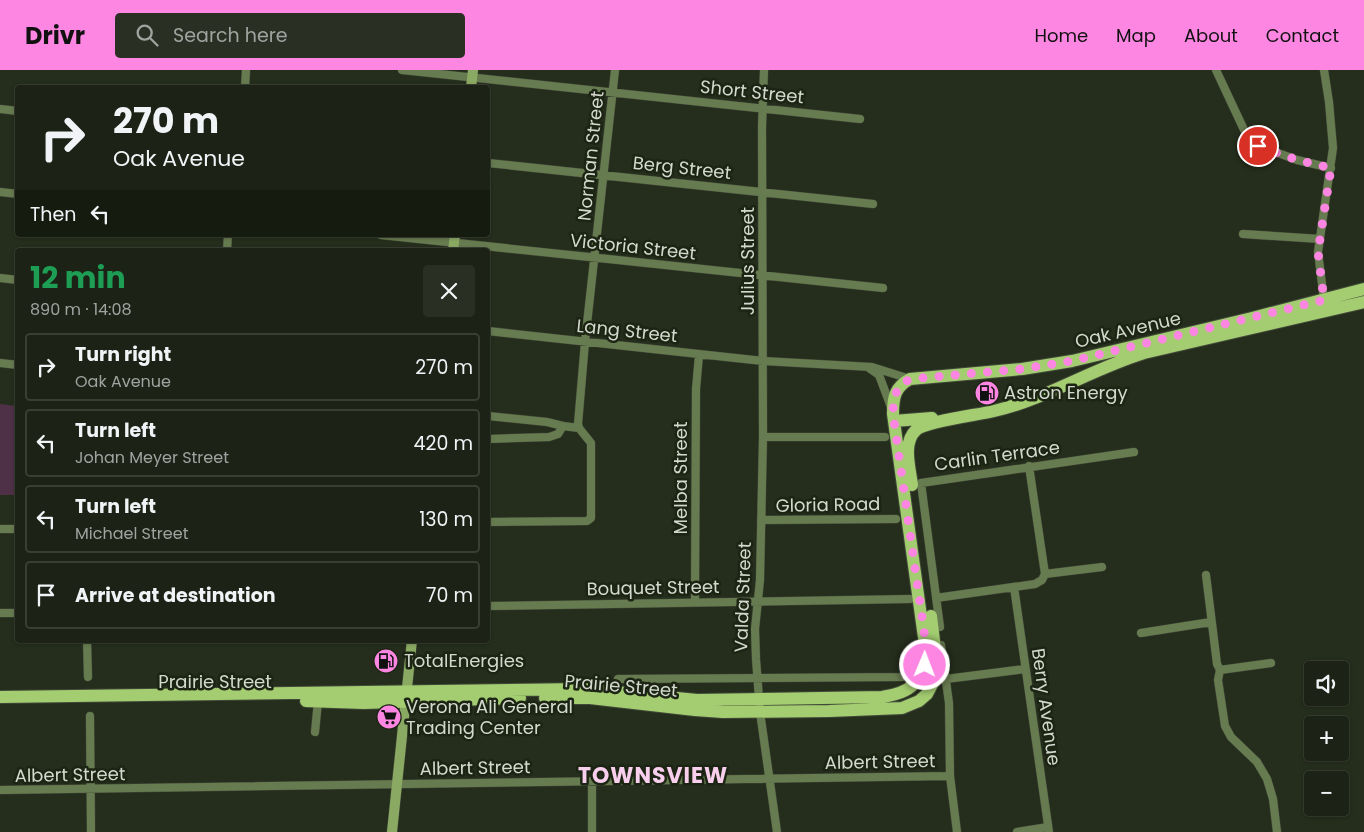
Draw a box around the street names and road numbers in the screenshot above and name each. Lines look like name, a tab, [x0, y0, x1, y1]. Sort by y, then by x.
street label: Short Street	[699, 74, 805, 109]
street label: Norman Street	[571, 90, 610, 222]
street label: Berg Street	[632, 150, 732, 185]
street label: Julius Street	[735, 207, 760, 315]
street label: Victoria Street	[569, 227, 697, 266]
street label: Oak Avenue	[1072, 305, 1183, 354]
street label: Lang Street	[575, 313, 679, 348]
street label: Melba Street	[668, 422, 693, 534]
street label: Carlin Terrace	[933, 434, 1061, 477]
street label: Gloria Road	[775, 491, 881, 518]
street label: Valda Street	[728, 541, 757, 653]
street label: Bouquet Street	[586, 574, 720, 601]
street label: Berry Avenue	[1026, 647, 1067, 767]
street label: Prairie Street	[563, 668, 679, 703]
street label: Prairie Street	[158, 669, 272, 694]
street label: Albert Street	[824, 748, 936, 775]
street label: Albert Street	[419, 754, 531, 781]
street label: Albert Street	[14, 761, 126, 788]

